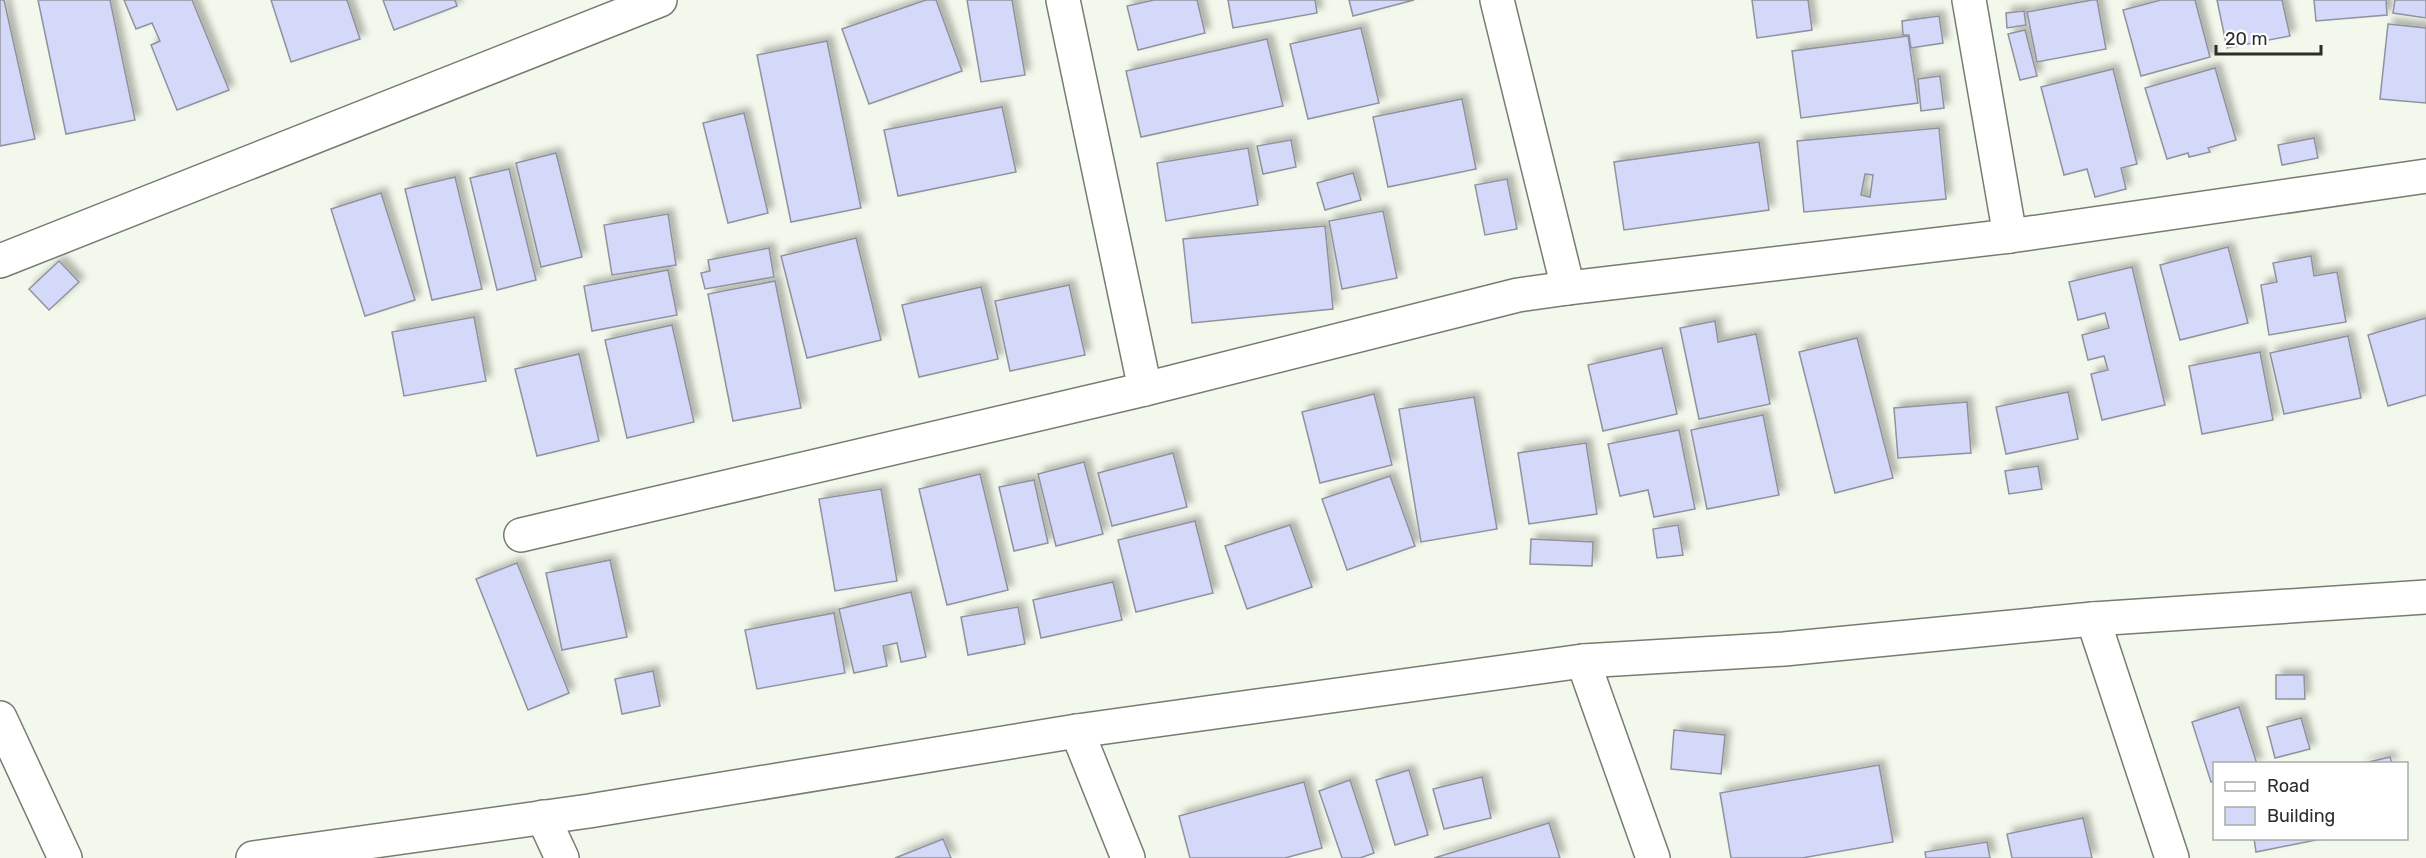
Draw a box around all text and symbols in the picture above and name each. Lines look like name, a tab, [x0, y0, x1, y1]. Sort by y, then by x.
scale bar	[2216, 18, 2321, 56]
text: 20 m	[2225, 28, 2267, 50]
legend	[2213, 762, 2408, 840]
text: Road	[2267, 775, 2310, 797]
text: Building	[2267, 805, 2335, 827]

